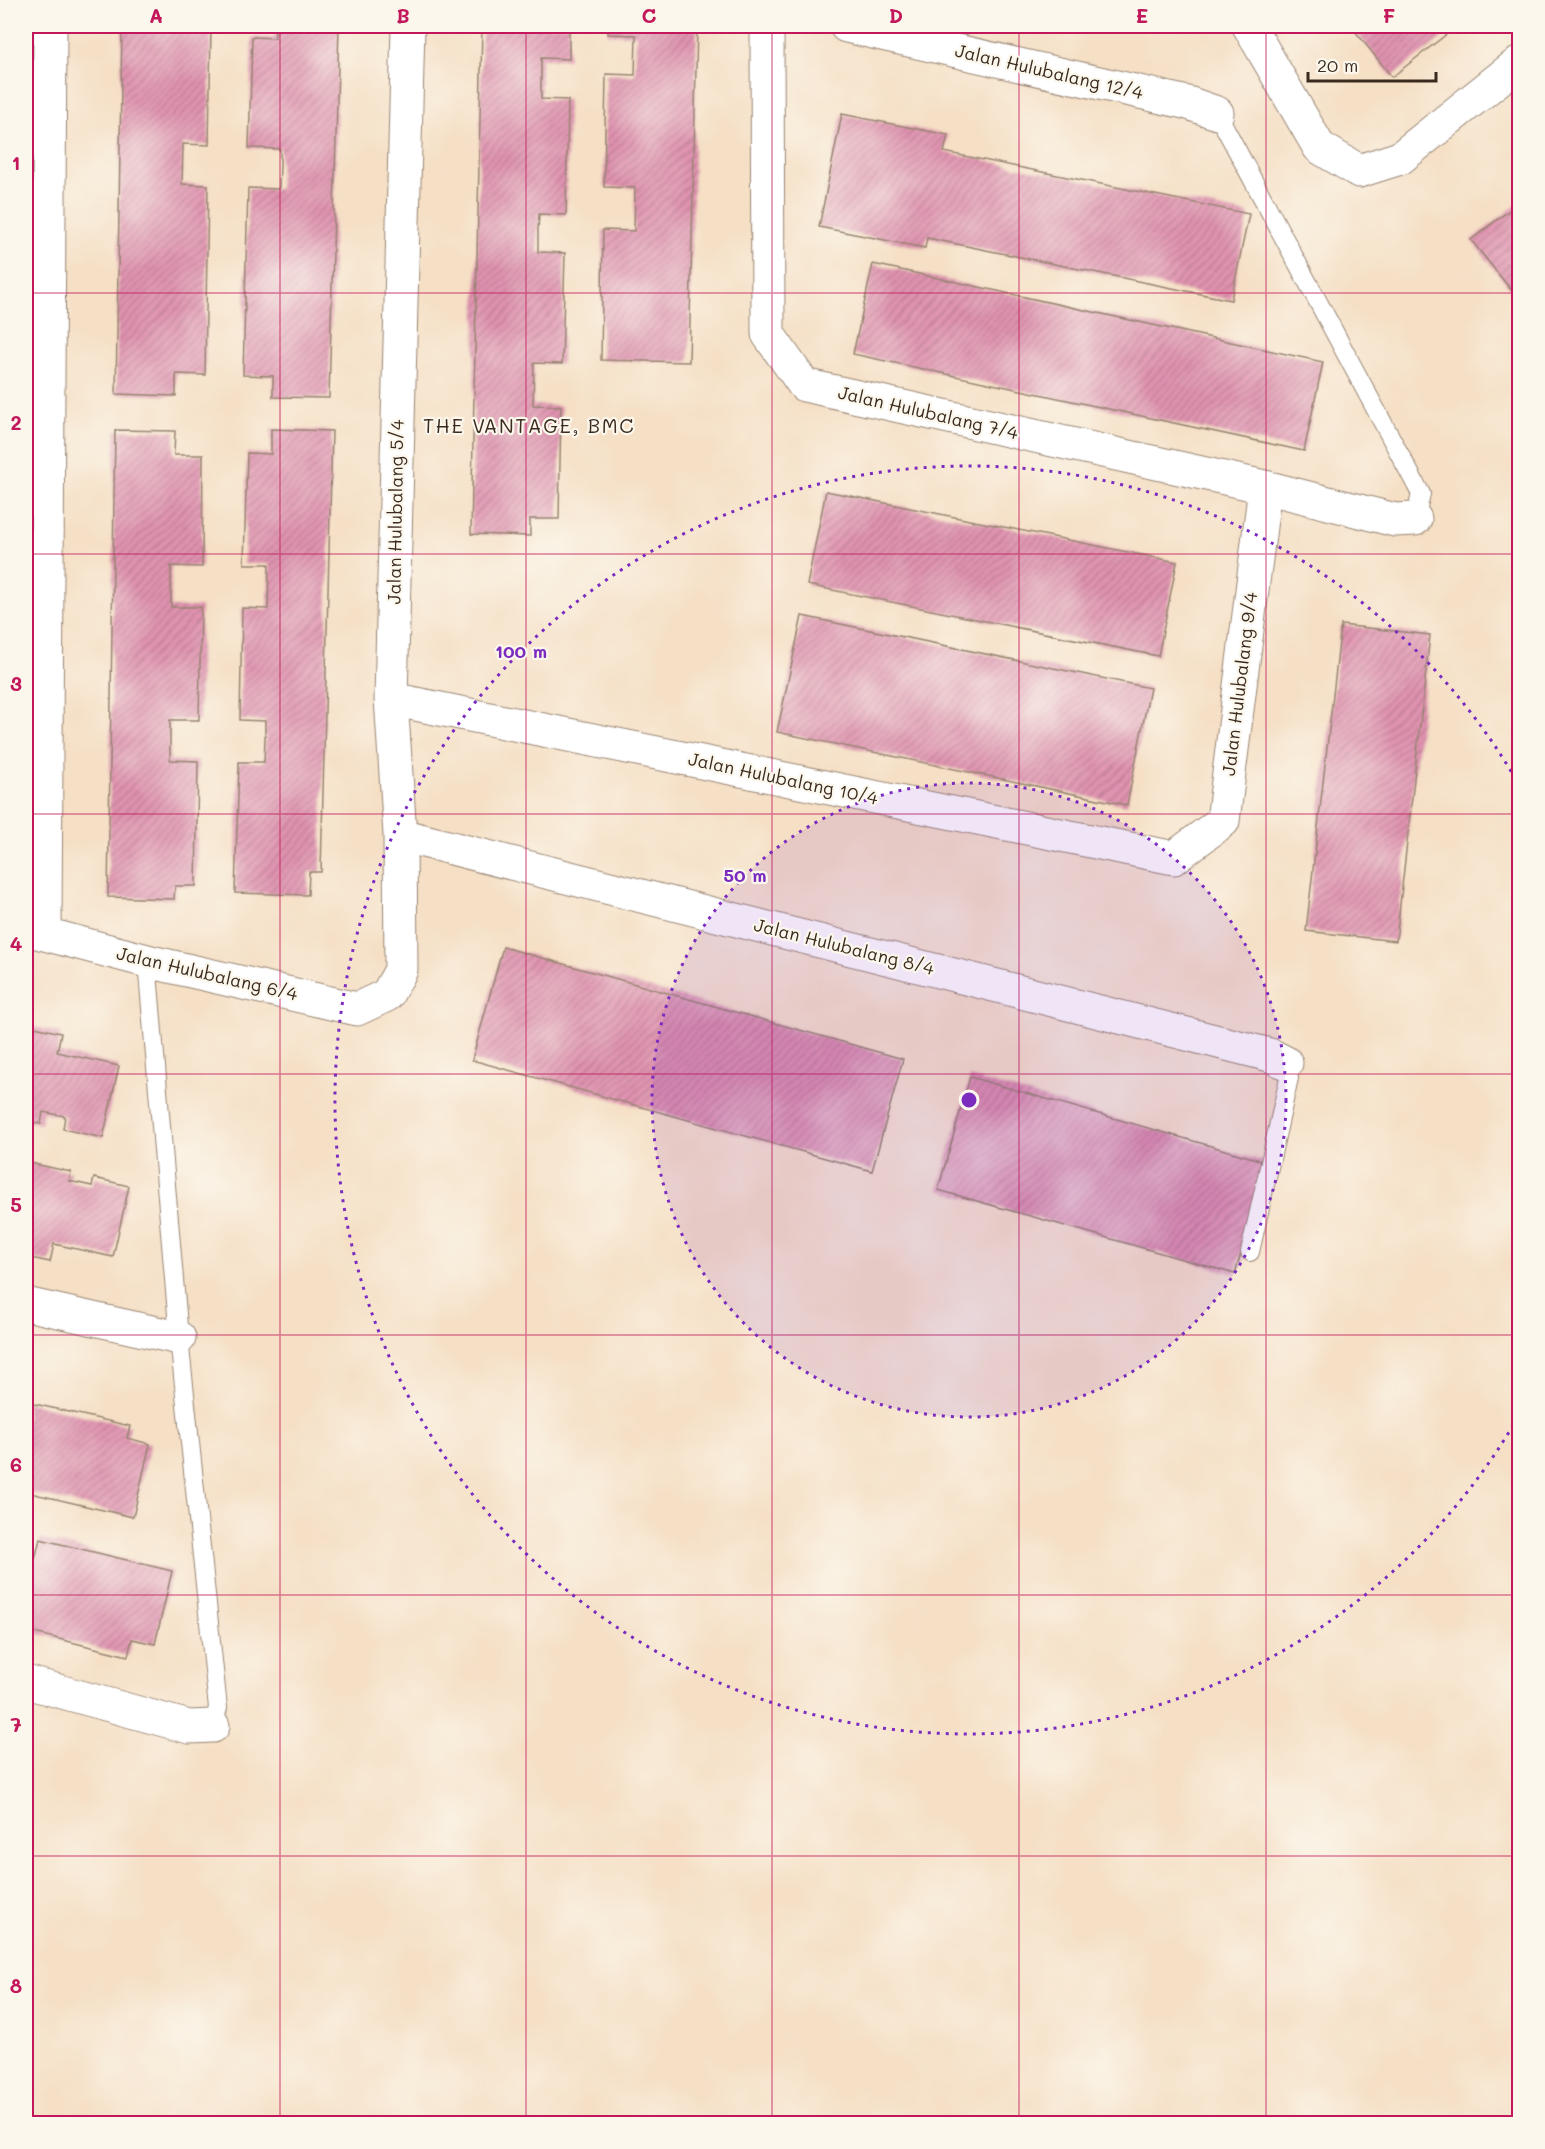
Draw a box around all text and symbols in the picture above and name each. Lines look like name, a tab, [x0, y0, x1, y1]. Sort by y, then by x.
text: A	[149, 2, 163, 28]
text: B	[396, 2, 410, 28]
text: C	[642, 2, 657, 28]
text: D	[889, 2, 903, 28]
text: E	[1136, 2, 1148, 28]
text: F	[1383, 2, 1396, 28]
street label: Jalan Hulubalang 12/4	[953, 38, 1146, 104]
scale bar	[1308, 45, 1436, 83]
text: 20 m	[1317, 53, 1358, 77]
text: 1	[12, 149, 20, 175]
street label: Jalan Hulubalang 7/4	[836, 380, 1021, 445]
text: 2	[10, 409, 22, 435]
district label: THE VANTAGE, BMC	[423, 412, 635, 438]
street label: Jalan Hulubalang 5/4	[381, 419, 409, 605]
street label: Jalan Hulubalang 9/4	[1216, 590, 1262, 777]
text: 100 m	[495, 639, 547, 663]
text: 3	[10, 670, 22, 696]
street label: Jalan Hulubalang 10/4	[686, 746, 881, 810]
text: 50 m	[724, 863, 766, 887]
street label: Jalan Hulubalang 8/4	[752, 912, 937, 980]
text: 4	[10, 930, 23, 956]
street label: Jalan Hulubalang 6/4	[114, 941, 301, 1006]
centre of rings	[959, 1090, 979, 1110]
text: 5	[10, 1191, 22, 1217]
text: 6	[10, 1451, 22, 1477]
text: 7	[10, 1711, 22, 1737]
text: 8	[10, 1972, 22, 1998]

